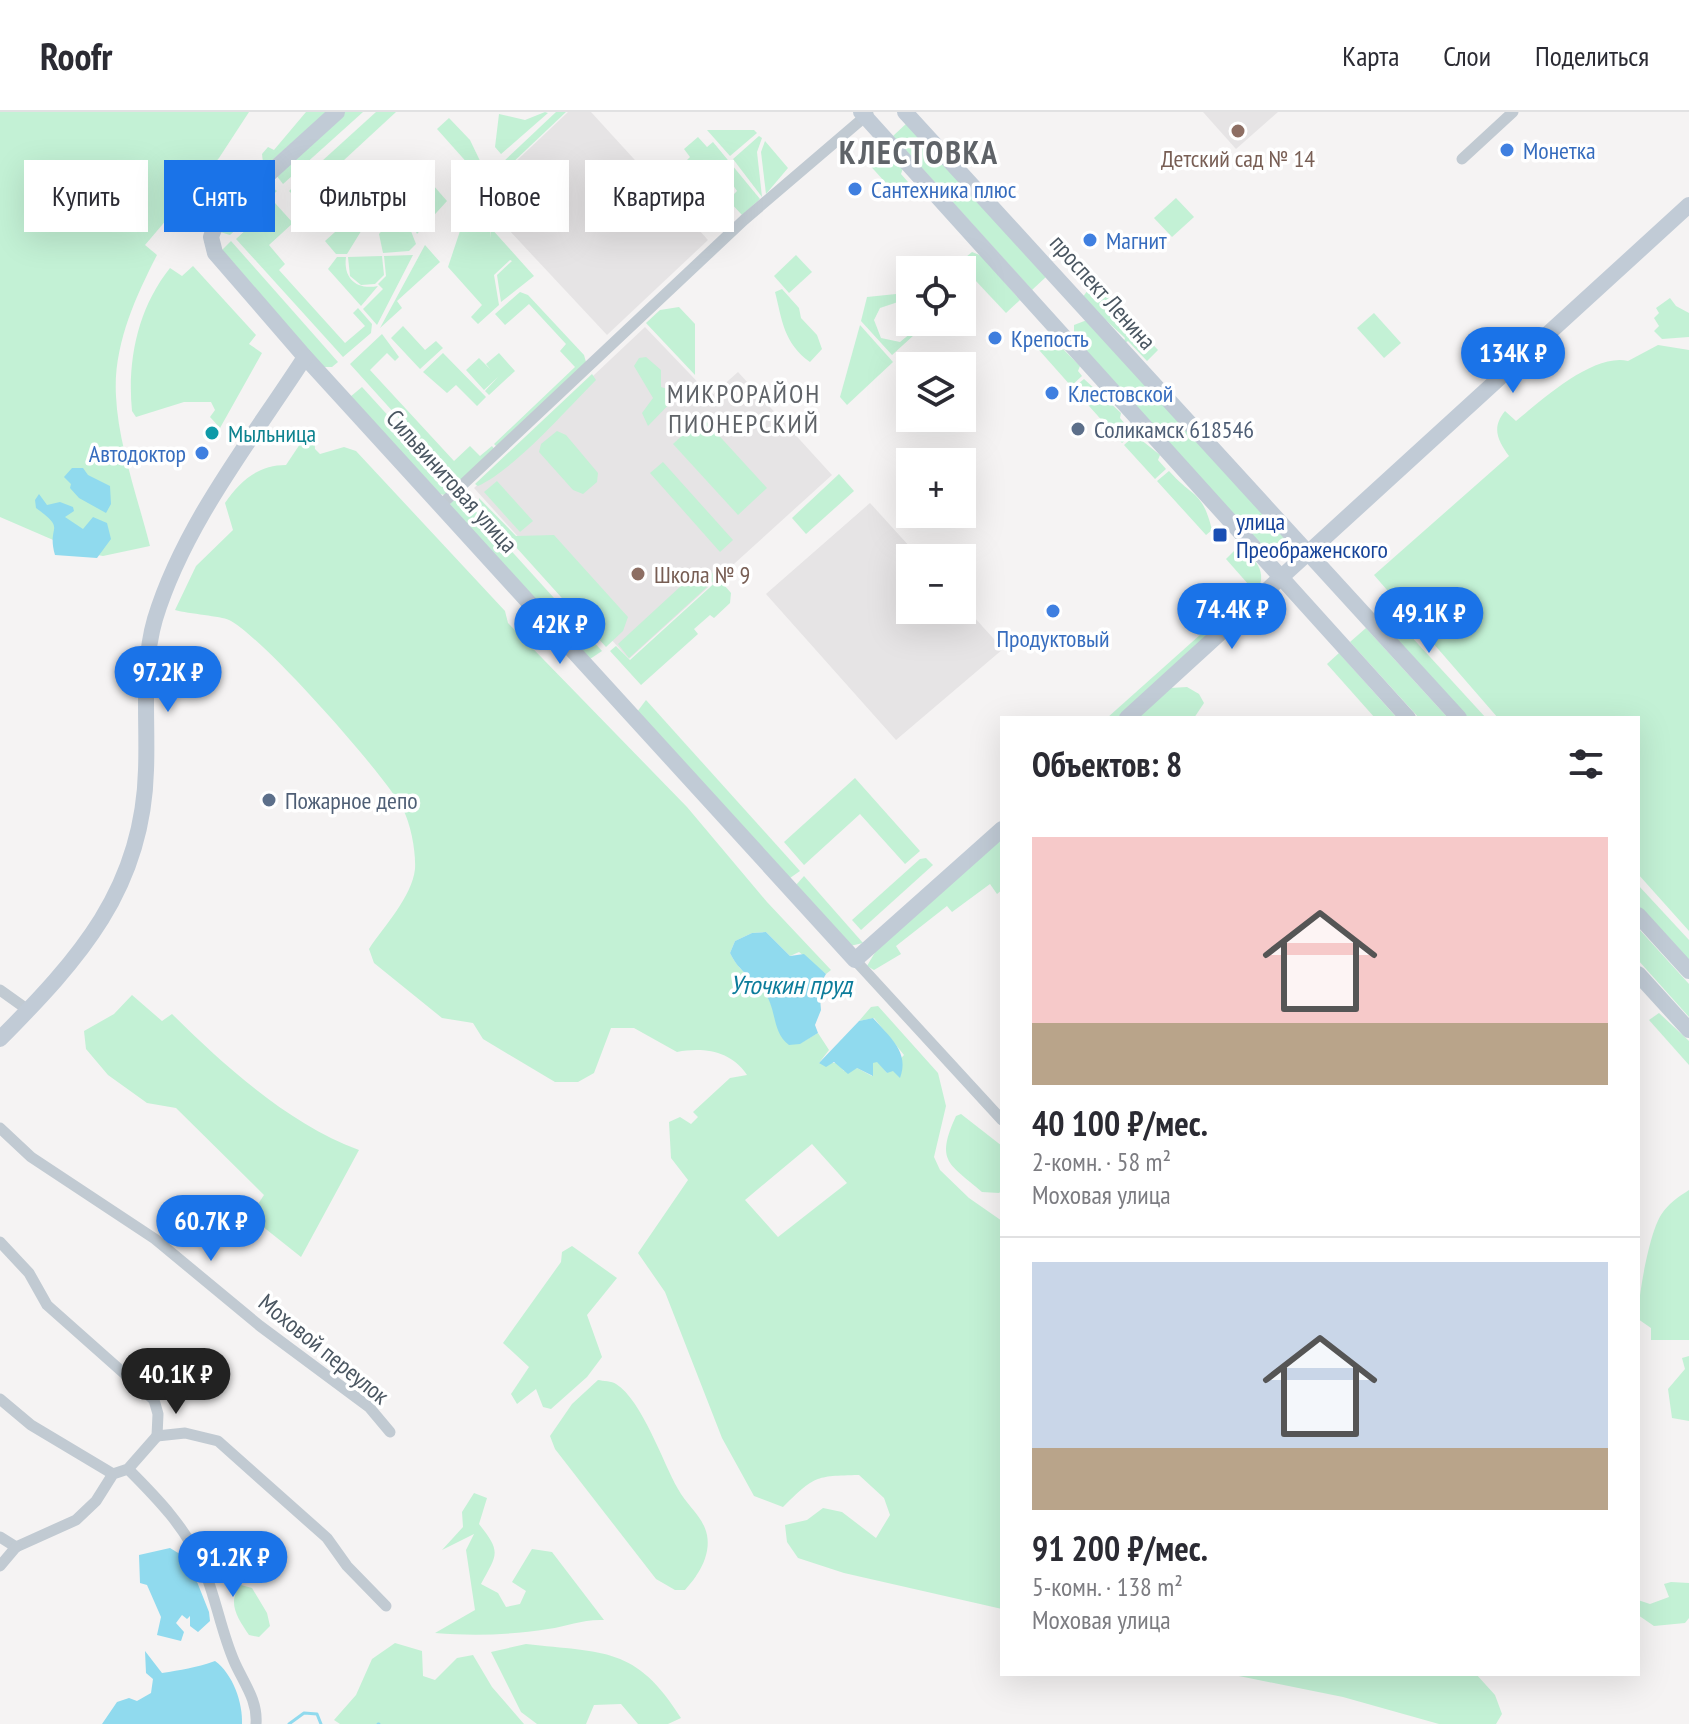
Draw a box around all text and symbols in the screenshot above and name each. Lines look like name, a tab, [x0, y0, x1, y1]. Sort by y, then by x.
text: Roofr	[40, 31, 112, 80]
text: Карта	[1342, 37, 1399, 74]
text: Слои	[1443, 37, 1491, 74]
text: Поделиться	[1535, 37, 1649, 74]
marker: Детский сад № 14	[1229, 122, 1247, 140]
district label: КЛЕСТОВКА	[839, 131, 999, 173]
place label: Монетка	[1523, 135, 1596, 166]
marker: Монетка	[1498, 141, 1516, 159]
place label: Детский сад № 14	[1161, 143, 1315, 174]
chip: Купить	[24, 160, 148, 232]
chip: Снять	[164, 160, 275, 232]
chip: Фильтры	[291, 160, 435, 232]
chip: Новое	[451, 160, 569, 232]
chip: Квартира	[585, 160, 734, 232]
place label: Сантехника плюс	[871, 174, 1017, 205]
marker: Сантехника плюс	[846, 180, 864, 198]
place label: Магнит	[1106, 225, 1167, 256]
street label: проспект Ленина	[1043, 228, 1163, 356]
marker: Магнит	[1081, 231, 1099, 249]
map controls	[896, 256, 976, 624]
button: locate	[896, 256, 976, 336]
place label: Крепость	[1011, 323, 1089, 354]
pin: 134K ₽	[1448, 327, 1578, 395]
marker: Крепость	[986, 329, 1004, 347]
text: 134K ₽	[1479, 336, 1547, 369]
button: layers	[896, 352, 976, 432]
district label: МИКРОРАЙОН ПИОНЕРСКИЙ	[667, 377, 821, 440]
place label: Клестовской	[1068, 378, 1173, 409]
marker: Клестовской	[1043, 384, 1061, 402]
street label: Сильвинитовая улица	[380, 403, 524, 559]
place label: Соликамск 618546	[1094, 414, 1254, 445]
place label: Мыльница	[228, 418, 316, 449]
marker: Соликамск 618546	[1069, 420, 1087, 438]
marker: Мыльница	[203, 424, 221, 442]
place label: Автодоктор	[89, 438, 186, 469]
marker: Автодоктор	[193, 444, 211, 462]
button: +	[896, 448, 976, 528]
place label: улица Преображенского	[1236, 506, 1388, 565]
marker: улица Преображенского	[1211, 526, 1229, 544]
button: −	[896, 544, 976, 624]
place label: Школа № 9	[654, 559, 750, 590]
marker: Школа № 9	[629, 565, 647, 583]
pin: 74.4K ₽	[1158, 583, 1306, 651]
pin: 49.1K ₽	[1355, 587, 1503, 655]
text: 74.4K ₽	[1195, 592, 1269, 625]
text: 49.1K ₽	[1392, 596, 1466, 629]
pin: 42K ₽	[504, 598, 616, 666]
marker: Продуктовый	[1044, 602, 1062, 620]
text: 42K ₽	[532, 607, 588, 640]
place label: Продуктовый	[996, 623, 1110, 654]
pin: 97.2K ₽	[94, 646, 242, 714]
text: 97.2K ₽	[133, 655, 203, 688]
text: Объектов: 8	[1032, 742, 1182, 786]
icon: filters	[1564, 742, 1608, 786]
place label: Пожарное депо	[285, 785, 418, 816]
marker: Пожарное депо	[260, 791, 278, 809]
icon: home	[1248, 889, 1392, 1033]
water label: Уточкин пруд	[730, 968, 854, 1001]
text: 40 100 ₽/мес.	[1032, 1101, 1208, 1145]
text: 2-комн. · 58 m²	[1032, 1145, 1171, 1178]
text: Моховая улица	[1032, 1178, 1171, 1211]
pin: 60.7K ₽	[137, 1195, 285, 1263]
text: 60.7K ₽	[174, 1204, 248, 1237]
street label: Моховой переулок	[252, 1287, 396, 1412]
icon: home	[1248, 1314, 1392, 1458]
pin: 40.1K ₽	[102, 1348, 250, 1416]
text: 40.1K ₽	[139, 1357, 213, 1390]
text: 91 200 ₽/мес.	[1032, 1526, 1208, 1570]
pin: 91.2K ₽	[159, 1531, 307, 1599]
text: 91.2K ₽	[196, 1540, 270, 1573]
text: 5-комн. · 138 m²	[1032, 1570, 1183, 1603]
text: Моховая улица	[1032, 1603, 1171, 1636]

